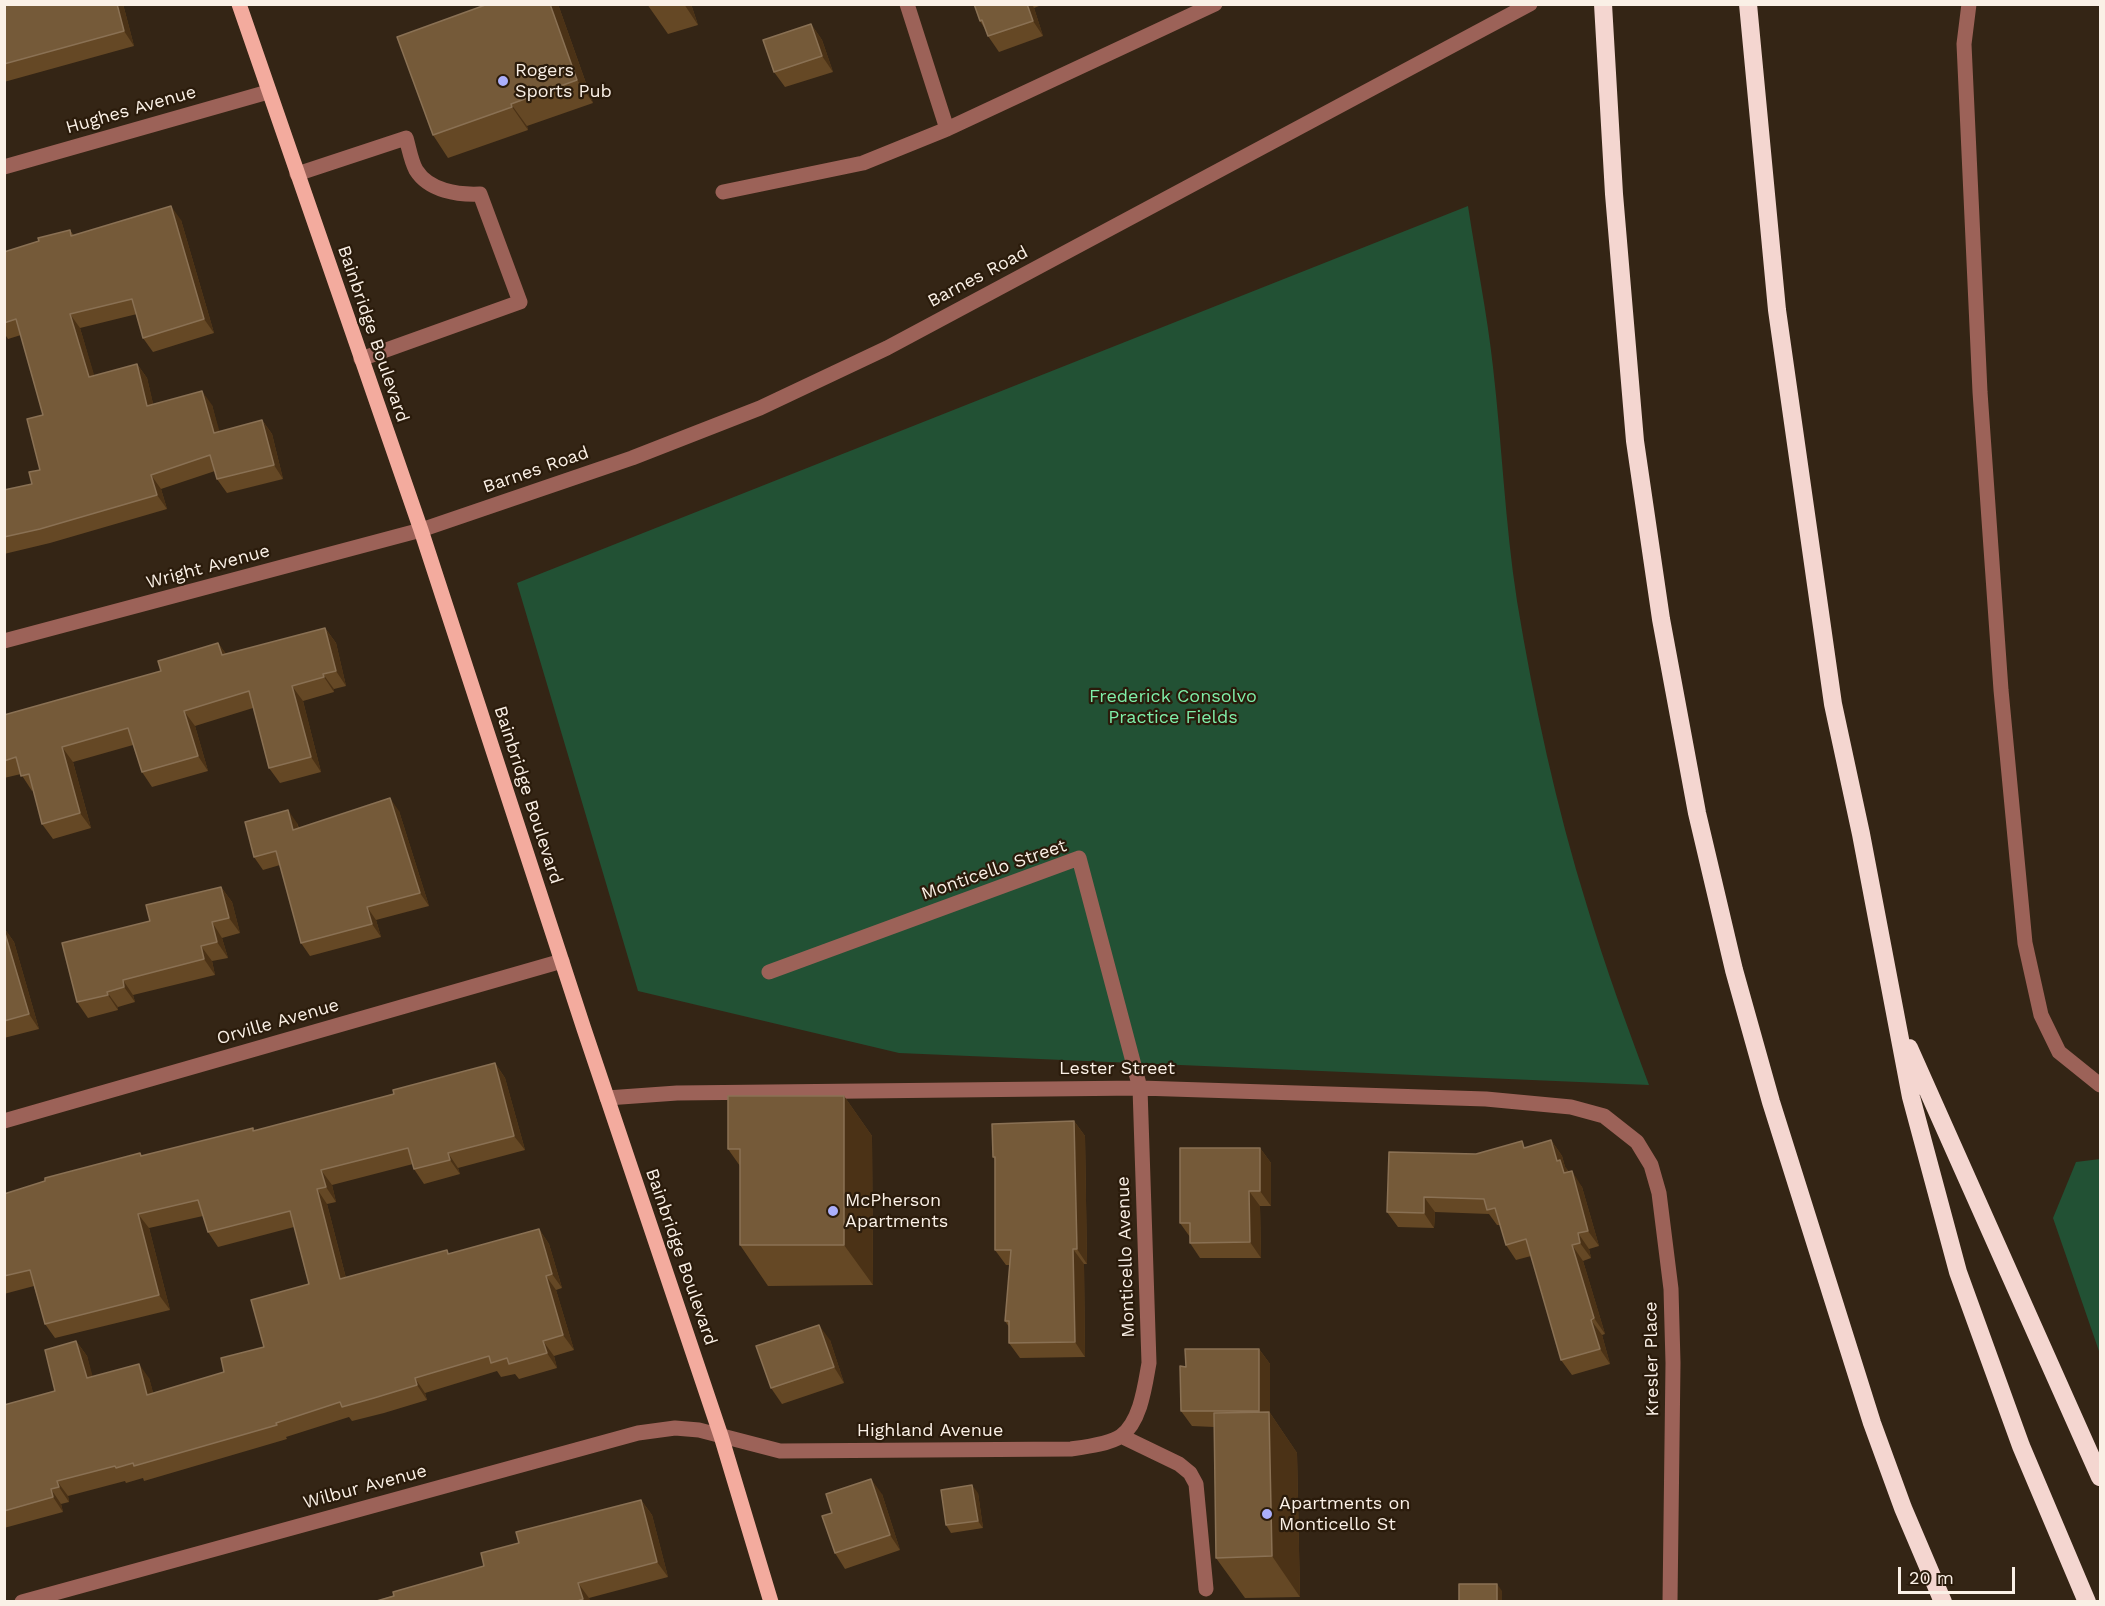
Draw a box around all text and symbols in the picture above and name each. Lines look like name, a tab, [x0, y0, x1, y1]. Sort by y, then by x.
place label: Rogers Sports Pub	[515, 60, 612, 103]
marker: Rogers Sports Pub	[496, 74, 510, 88]
street label: Hughes Avenue	[63, 81, 199, 139]
street label: Barnes Road	[924, 242, 1032, 312]
street label: Bainbridge Boulevard	[333, 243, 413, 425]
street label: Barnes Road	[480, 442, 592, 498]
street label: Wright Avenue	[144, 540, 272, 594]
park label: Frederick Consolvo Practice Fields	[1089, 686, 1257, 728]
street label: Bainbridge Boulevard	[489, 703, 567, 887]
street label: Monticello Street	[919, 835, 1069, 905]
street label: Orville Avenue	[214, 994, 342, 1050]
street label: Lester Street	[1059, 1058, 1175, 1080]
street label: Bainbridge Boulevard	[641, 1166, 721, 1348]
street label: Monticello Avenue	[1112, 1176, 1140, 1338]
place label: McPherson Apartments	[845, 1190, 948, 1232]
marker: McPherson Apartments	[826, 1204, 840, 1218]
street label: Kresler Place	[1640, 1301, 1664, 1417]
street label: Highland Avenue	[857, 1420, 1003, 1442]
street label: Wilbur Avenue	[301, 1460, 429, 1514]
place label: Apartments on Monticello St	[1279, 1493, 1410, 1536]
marker: Apartments on Monticello St	[1260, 1507, 1274, 1521]
scale bar	[1901, 1555, 2018, 1593]
text: 20 m	[1909, 1567, 1954, 1588]

